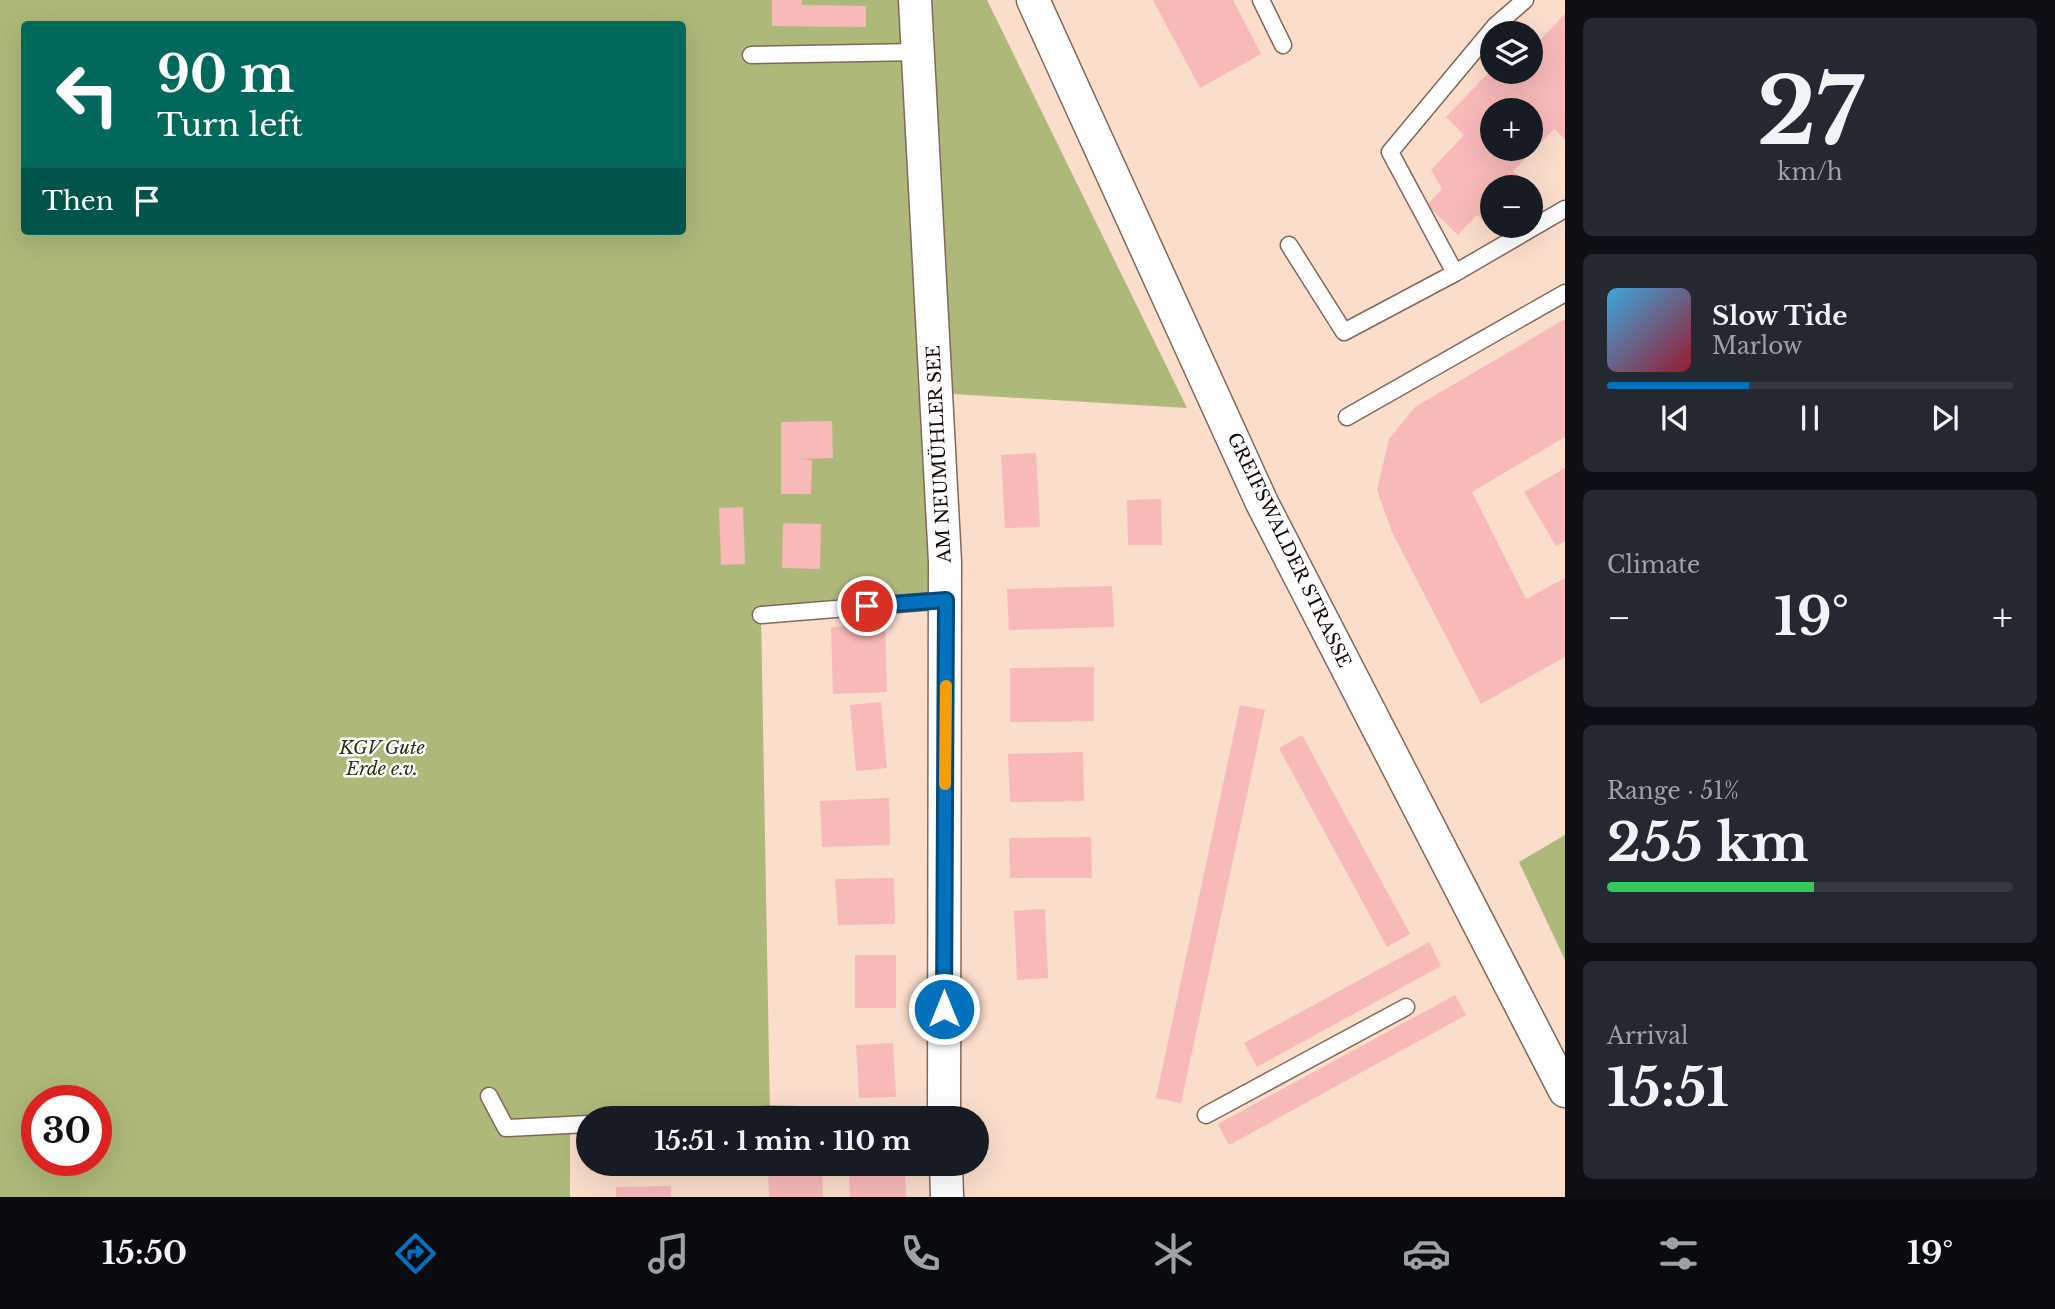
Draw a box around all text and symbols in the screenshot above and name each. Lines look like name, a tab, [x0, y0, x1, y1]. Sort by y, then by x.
map controls	[1480, 21, 1543, 238]
button: layers	[1480, 21, 1543, 84]
text: 90 m	[157, 44, 294, 105]
icon: left	[42, 49, 133, 140]
text: 27	[1757, 56, 1863, 169]
button: +	[1480, 98, 1543, 161]
text: Turn left	[157, 105, 303, 145]
text: km/h	[1777, 158, 1843, 186]
button: −	[1480, 175, 1543, 238]
icon: arrive	[128, 182, 166, 220]
text: Then	[42, 185, 114, 217]
text: Slow Tide	[1712, 300, 1848, 332]
text: Marlow	[1712, 332, 1802, 360]
street label: AM NEUMÜHLER SEE	[921, 345, 956, 564]
icon: previous	[1656, 399, 1694, 437]
icon: pause	[1791, 399, 1829, 437]
icon: next	[1926, 399, 1964, 437]
street label: GREIFSWALDER STRASSE	[1222, 429, 1356, 671]
text: Climate	[1607, 551, 1700, 579]
pin	[837, 576, 897, 636]
text: 19°	[1774, 585, 1849, 649]
icon: arrive	[848, 587, 886, 625]
text: −	[1607, 594, 1631, 641]
text: +	[1992, 594, 2013, 641]
park label: KGV Gute Erde e.v.	[338, 737, 425, 780]
text: Range · 51%	[1607, 777, 1739, 805]
text: 255 km	[1607, 811, 1809, 875]
position arrow	[907, 972, 981, 1046]
text: Arrival	[1607, 1022, 1688, 1050]
text: 15:51	[1607, 1056, 1729, 1120]
speed limit sign: 30	[21, 1085, 112, 1176]
text: 15:51 · 1 min · 110 m	[654, 1125, 911, 1157]
icon: directions	[391, 1229, 440, 1278]
icon: music	[644, 1229, 693, 1278]
icon: phone	[896, 1229, 945, 1278]
icon: climate	[1149, 1229, 1198, 1278]
icon: car	[1402, 1229, 1451, 1278]
icon: filters	[1654, 1229, 1703, 1278]
text: 15:50	[102, 1233, 187, 1273]
text: 19°	[1907, 1233, 1953, 1273]

